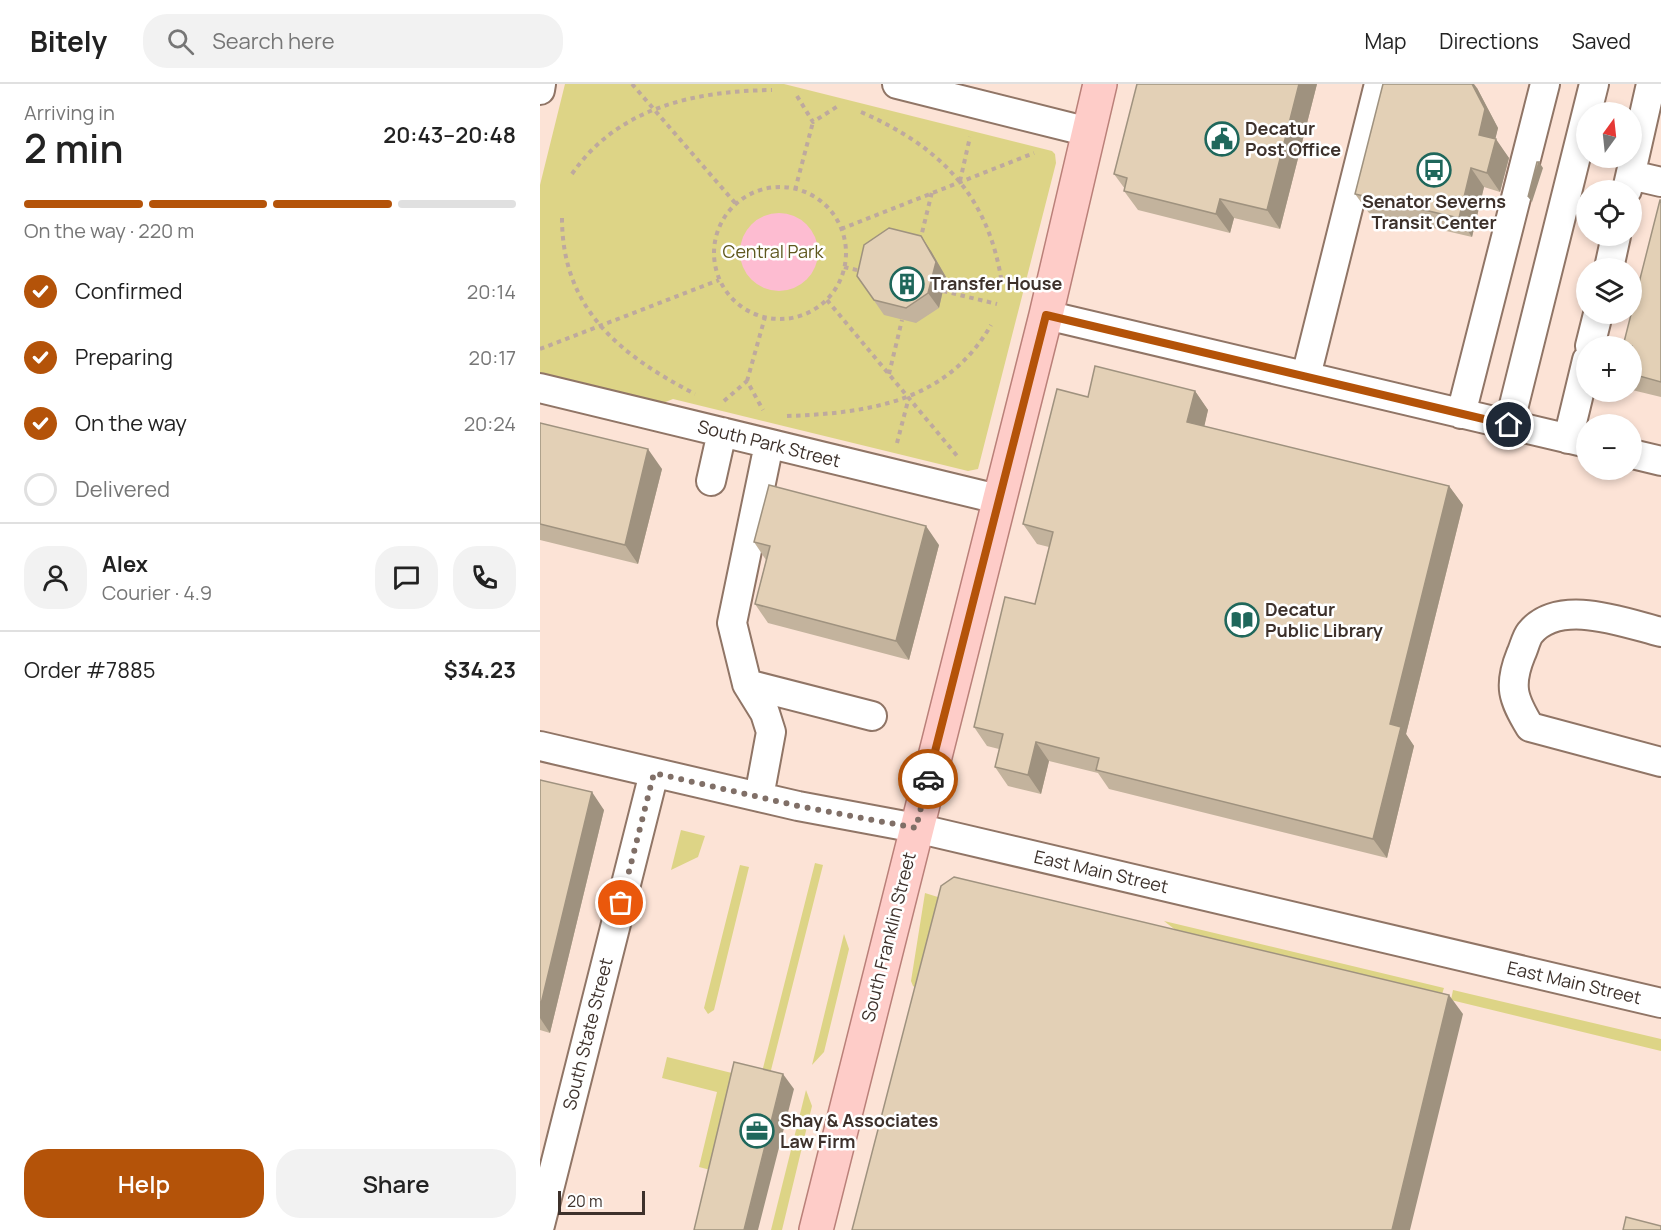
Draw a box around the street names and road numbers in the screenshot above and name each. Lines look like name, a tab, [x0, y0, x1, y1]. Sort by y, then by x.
street label: South Park Street	[695, 414, 843, 472]
street label: East Main Street	[1032, 844, 1171, 898]
street label: South Franklin Street	[855, 849, 921, 1024]
street label: South State Street	[557, 955, 618, 1112]
street label: East Main Street	[1505, 955, 1644, 1009]

